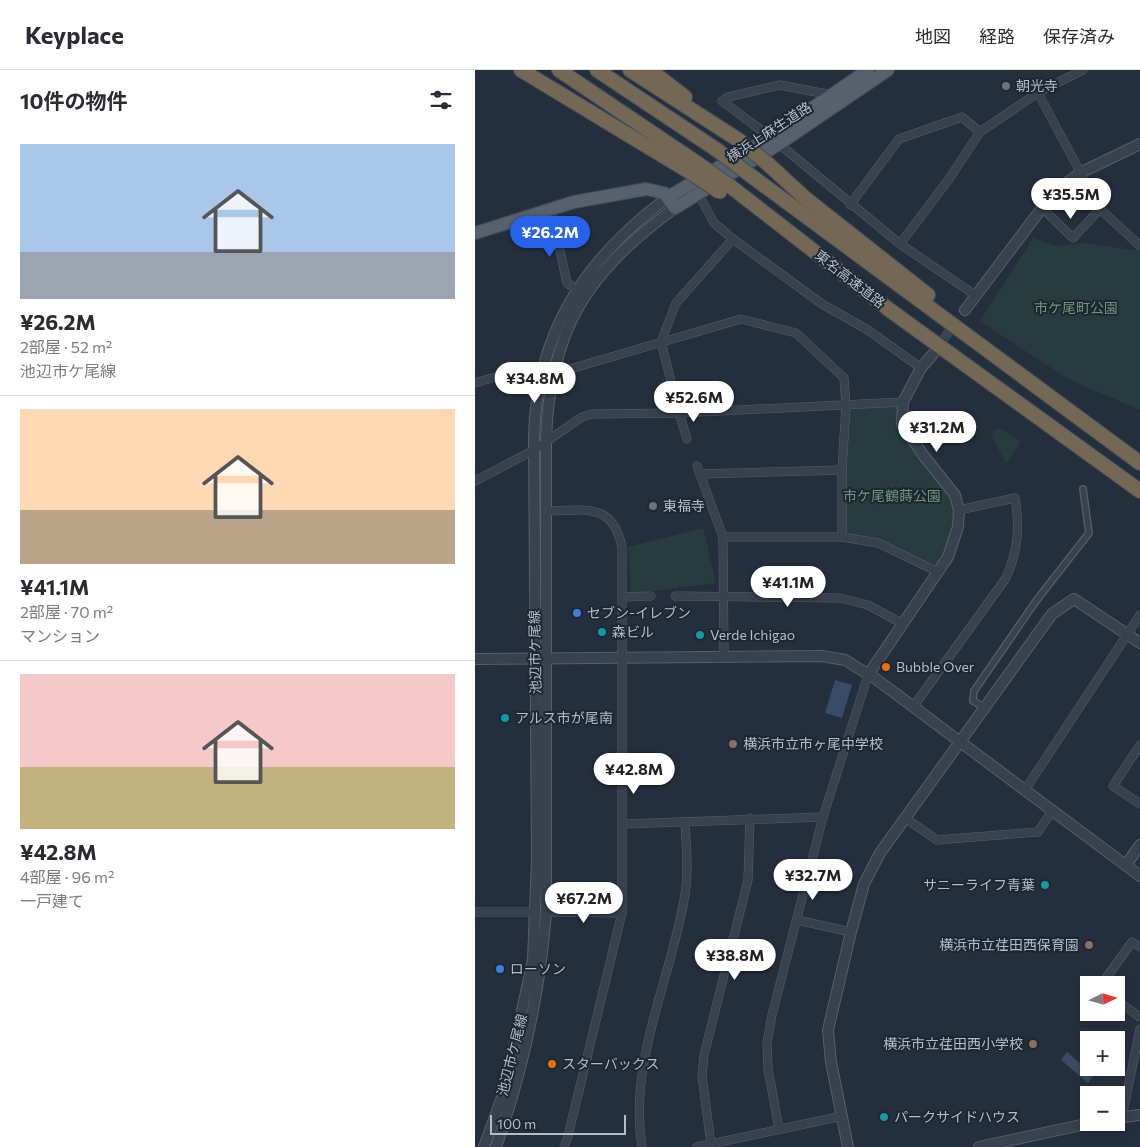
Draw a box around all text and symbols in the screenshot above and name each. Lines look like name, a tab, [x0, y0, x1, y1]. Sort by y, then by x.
text: Keyplace	[25, 20, 124, 49]
text: 地図	[915, 25, 951, 47]
text: 経路	[979, 25, 1015, 47]
text: 保存済み	[1043, 25, 1115, 47]
place label: 朝光寺	[1016, 77, 1058, 94]
marker: 朝光寺	[1000, 80, 1012, 92]
icon: filters	[427, 86, 455, 114]
text: 10件の物件	[20, 88, 127, 113]
street label: 横浜上麻生道路	[723, 98, 814, 165]
icon: home	[193, 176, 283, 266]
pin: ¥35.5M	[1030, 178, 1112, 220]
text: ¥35.5M	[1042, 184, 1100, 203]
pin: ¥26.2M	[509, 216, 591, 258]
text: ¥26.2M	[521, 222, 579, 241]
street label: 東名高速道路	[812, 246, 889, 311]
park label: 市ケ尾町公園	[1034, 299, 1118, 316]
text: ¥26.2M	[20, 309, 96, 334]
text: 2部屋 · 52 m²	[20, 337, 112, 356]
text: 池辺市ケ尾線	[20, 361, 116, 380]
pin: ¥34.8M	[494, 362, 576, 404]
text: ¥34.8M	[506, 368, 564, 387]
pin: ¥52.6M	[653, 380, 735, 423]
text: ¥52.6M	[665, 387, 723, 406]
pin: ¥31.2M	[896, 410, 978, 453]
text: ¥31.2M	[909, 417, 965, 436]
icon: home	[193, 442, 283, 532]
park label: 市ケ尾鶴蒔公園	[843, 487, 941, 504]
place label: 東福寺	[663, 497, 705, 514]
marker: 東福寺	[647, 500, 659, 512]
pin: ¥41.1M	[747, 566, 829, 608]
text: ¥41.1M	[762, 572, 814, 591]
text: ¥41.1M	[20, 574, 89, 599]
text: 2部屋 · 70 m²	[20, 602, 113, 621]
place label: セブン-イレブン	[587, 604, 691, 621]
marker: セブン-イレブン	[571, 607, 583, 619]
street label: 池辺市ケ尾線	[525, 610, 544, 694]
place label: 森ビル	[612, 623, 654, 640]
text: マンション	[20, 626, 100, 645]
marker: 森ビル	[596, 626, 608, 638]
place label: Verde Ichigao	[710, 626, 795, 643]
marker: Verde Ichigao	[694, 629, 706, 641]
place label: Bubble Over	[896, 658, 975, 675]
marker: Bubble Over	[880, 661, 892, 673]
icon: home	[193, 707, 283, 797]
place label: アルス市が尾南	[515, 709, 613, 726]
marker: アルス市が尾南	[499, 712, 511, 724]
place label: 横浜市立市ヶ尾中学校	[743, 735, 883, 752]
marker: 横浜市立市ヶ尾中学校	[727, 738, 739, 750]
pin: ¥42.8M	[593, 752, 675, 795]
text: ¥42.8M	[605, 759, 663, 778]
text: ¥42.8M	[20, 839, 97, 864]
pin: ¥32.7M	[772, 858, 854, 901]
text: ¥32.7M	[785, 865, 841, 884]
text: 4部屋 · 96 m²	[20, 867, 114, 886]
place label: サニーライフ青葉	[923, 876, 1035, 893]
marker: サニーライフ青葉	[1039, 879, 1051, 891]
pin: ¥67.2M	[543, 882, 625, 924]
text: ¥67.2M	[556, 888, 612, 907]
text: 一戸建て	[20, 891, 84, 910]
place label: 横浜市立荏田西保育園	[939, 936, 1079, 953]
pin: ¥38.8M	[694, 938, 776, 981]
marker: 横浜市立荏田西保育園	[1083, 939, 1095, 951]
text: ¥38.8M	[706, 945, 764, 964]
place label: ローソン	[510, 960, 566, 977]
marker: ローソン	[494, 963, 506, 975]
north arrow	[1080, 976, 1125, 1021]
map controls	[1080, 976, 1125, 1131]
street label: 池辺市ケ尾線	[493, 1012, 530, 1098]
button: +	[1080, 1031, 1125, 1076]
place label: 横浜市立荏田西小学校	[883, 1035, 1023, 1052]
marker: 横浜市立荏田西小学校	[1027, 1038, 1039, 1050]
place label: スターバックス	[562, 1055, 659, 1072]
marker: スターバックス	[546, 1058, 558, 1070]
button: −	[1080, 1086, 1125, 1131]
place label: パークサイドハウス	[894, 1108, 1020, 1125]
marker: パークサイドハウス	[878, 1111, 890, 1123]
scale bar	[490, 1112, 626, 1135]
text: 100 m	[497, 1115, 536, 1132]

